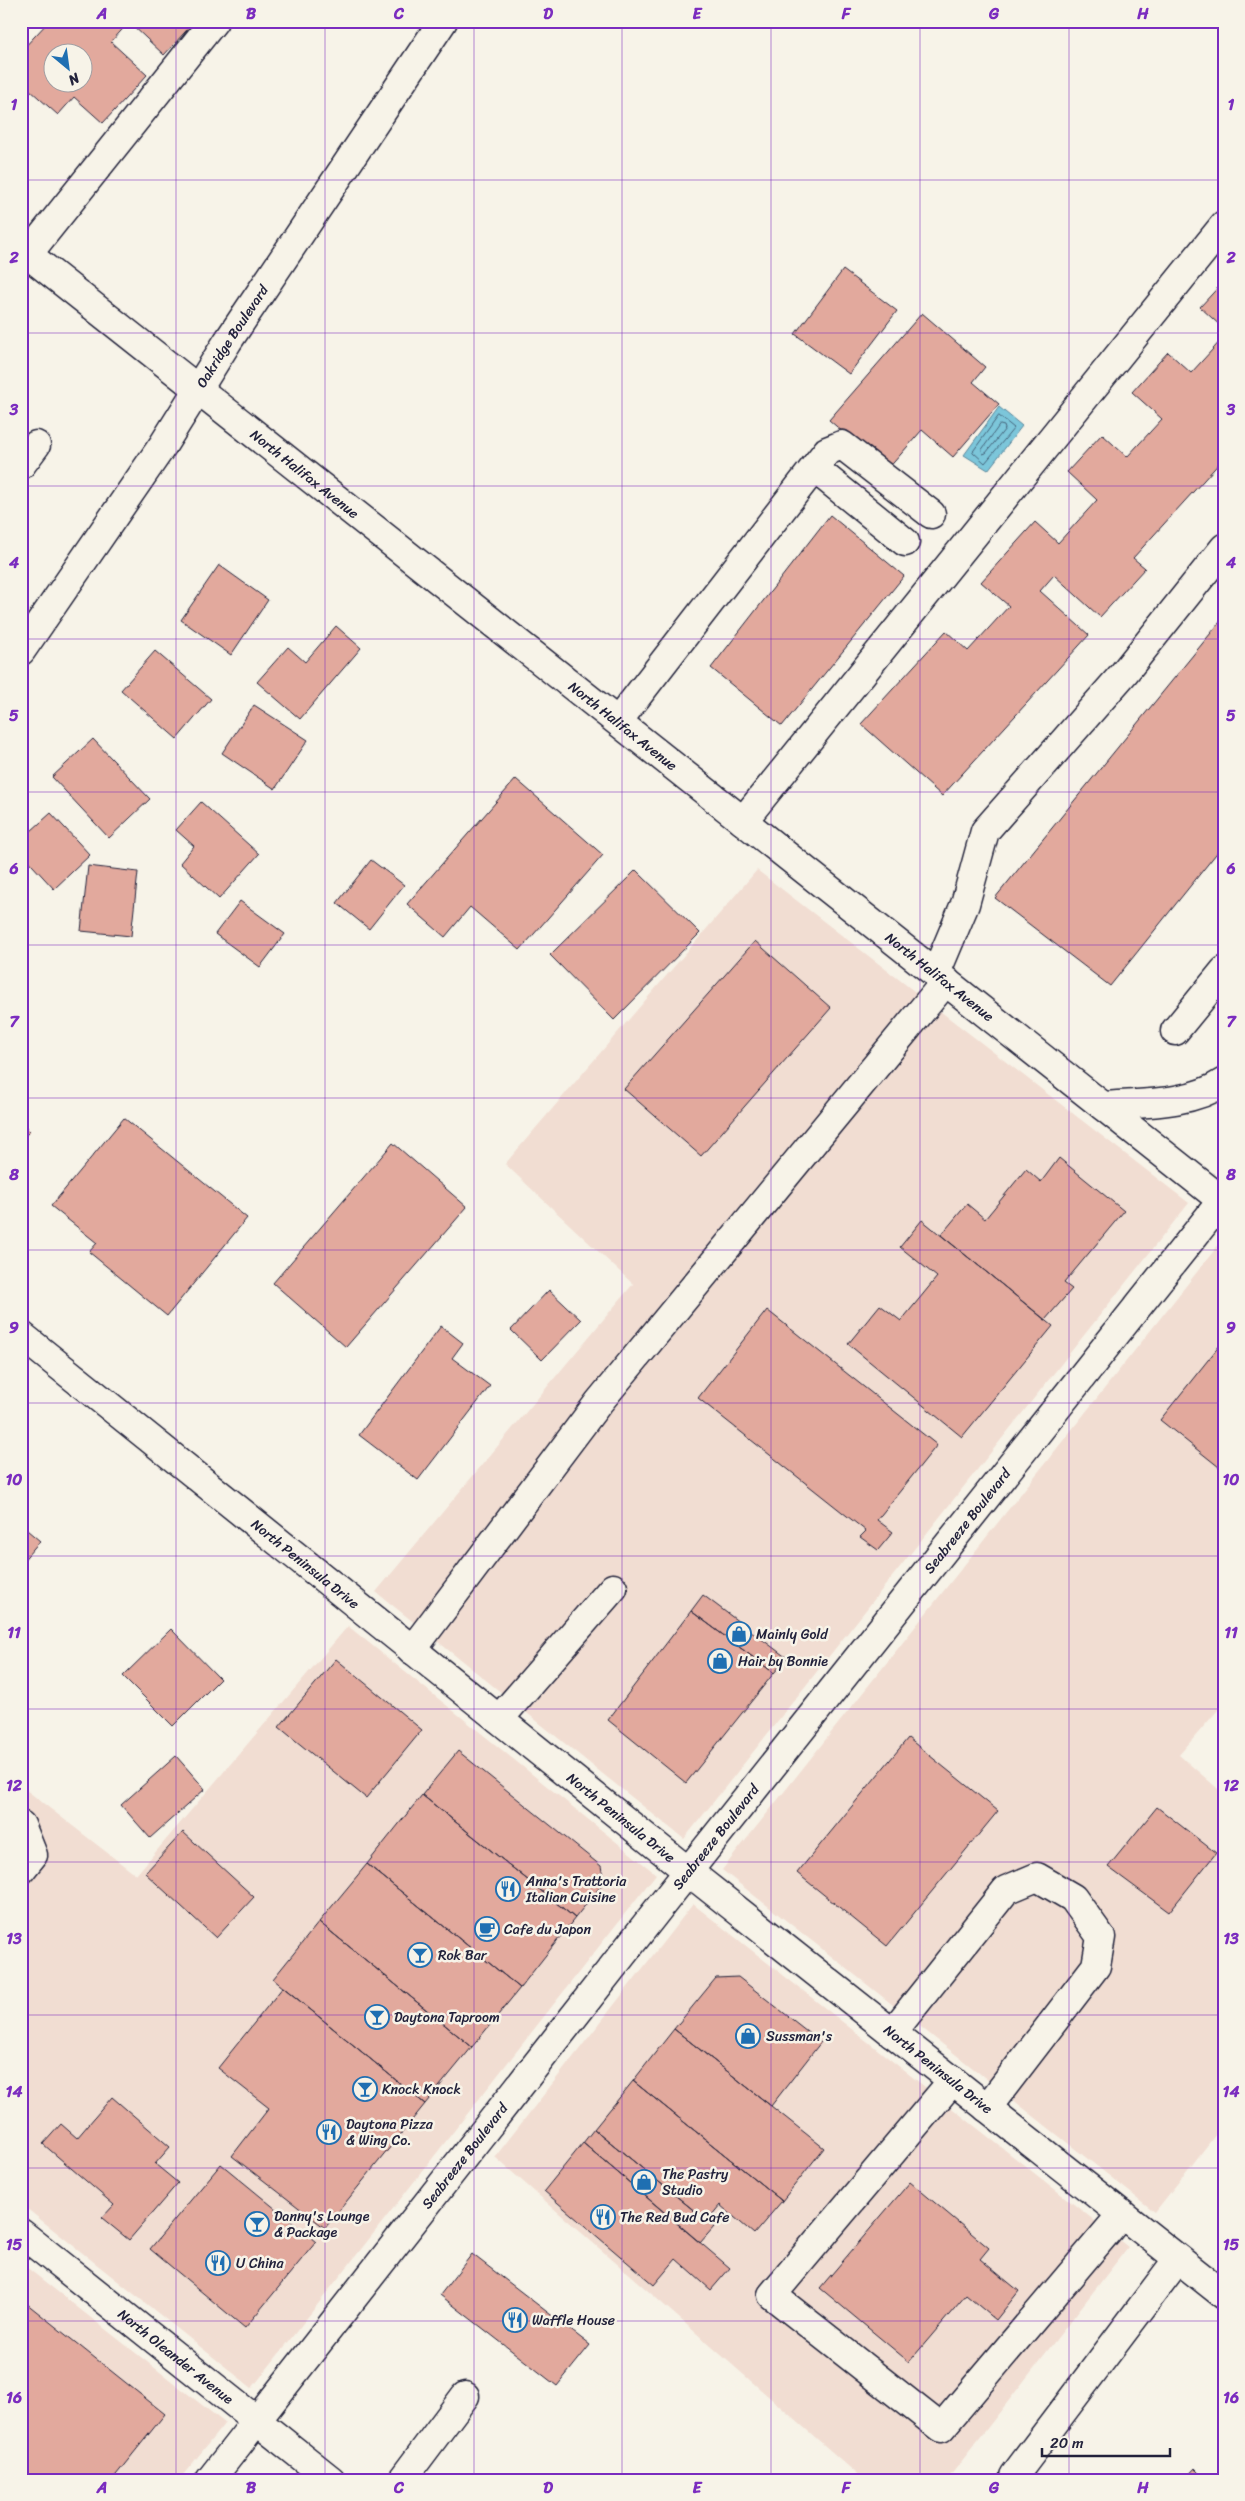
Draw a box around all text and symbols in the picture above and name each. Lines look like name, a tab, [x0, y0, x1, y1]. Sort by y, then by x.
text: A	[96, 0, 107, 28]
text: B	[246, 0, 257, 28]
text: C	[393, 0, 405, 28]
text: D	[543, 0, 553, 28]
text: E	[693, 0, 703, 28]
text: F	[841, 0, 852, 28]
text: G	[988, 0, 1000, 28]
text: H	[1136, 0, 1149, 28]
north arrow	[42, 42, 92, 92]
text: N	[63, 65, 85, 92]
text: 1	[11, 90, 18, 119]
text: 1	[1228, 90, 1235, 119]
text: 2	[8, 243, 19, 272]
text: 2	[1225, 243, 1236, 272]
street label: Oakridge Boulevard	[190, 278, 276, 393]
text: 3	[9, 395, 19, 424]
text: 3	[1226, 395, 1236, 424]
street label: North Halifax Avenue	[244, 423, 365, 525]
text: 4	[8, 548, 19, 577]
text: 4	[1225, 548, 1236, 577]
street label: North Halifax Avenue	[563, 675, 683, 778]
text: 5	[9, 701, 19, 730]
text: 5	[1226, 701, 1236, 730]
text: 6	[8, 854, 19, 883]
text: 6	[1225, 854, 1236, 883]
street label: North Halifax Avenue	[879, 926, 999, 1028]
text: 7	[9, 1007, 20, 1036]
text: 7	[1226, 1007, 1237, 1036]
text: 8	[8, 1160, 19, 1189]
text: 8	[1225, 1160, 1236, 1189]
text: 9	[9, 1313, 19, 1342]
text: 9	[1226, 1313, 1236, 1342]
street label: Seabreeze Boulevard	[918, 1462, 1018, 1579]
text: 10	[6, 1465, 22, 1494]
text: 10	[1223, 1465, 1239, 1494]
street label: North Peninsula Drive	[245, 1512, 365, 1616]
text: 11	[7, 1618, 21, 1647]
text: 11	[1224, 1618, 1238, 1647]
shop icon: Mainly Gold	[726, 1621, 752, 1647]
place label: Mainly Gold	[756, 1622, 829, 1647]
shop icon: Hair by Bonnie	[707, 1648, 733, 1674]
place label: Hair by Bonnie	[738, 1649, 828, 1674]
street label: North Peninsula Drive	[561, 1766, 681, 1869]
text: 12	[6, 1771, 23, 1800]
text: 12	[1223, 1771, 1240, 1800]
street label: Seabreeze Boulevard	[666, 1778, 767, 1896]
place label: Anna's Trattoria Italian Cuisine	[525, 1869, 627, 1910]
restaurant icon: Anna's Trattoria Italian Cuisine	[495, 1876, 521, 1902]
cafe icon: Cafe du Japon	[474, 1916, 500, 1942]
place label: Cafe du Japon	[504, 1917, 591, 1942]
text: 13	[6, 1924, 22, 1953]
text: 13	[1223, 1924, 1239, 1953]
bar icon: Rok Bar	[407, 1942, 433, 1968]
place label: Rok Bar	[438, 1943, 488, 1968]
bar icon: Daytona Taproom	[364, 2004, 390, 2030]
place label: Daytona Taproom	[394, 2005, 500, 2030]
street label: North Peninsula Drive	[878, 2018, 998, 2121]
shop icon: Sussman's	[735, 2023, 761, 2049]
place label: Sussman's	[766, 2024, 833, 2049]
bar icon: Knock Knock	[352, 2076, 378, 2102]
text: 14	[6, 2077, 22, 2106]
place label: Knock Knock	[382, 2077, 461, 2102]
text: 14	[1223, 2077, 1239, 2106]
street label: Seabreeze Boulevard	[415, 2096, 516, 2215]
place label: Daytona Pizza & Wing Co.	[346, 2112, 434, 2153]
restaurant icon: Daytona Pizza & Wing Co.	[316, 2119, 342, 2145]
place label: The Pastry Studio	[662, 2162, 729, 2203]
shop icon: The Pastry Studio	[631, 2169, 657, 2195]
place label: Danny's Lounge & Package	[274, 2204, 370, 2245]
restaurant icon: The Red Bud Cafe	[590, 2204, 616, 2230]
place label: The Red Bud Cafe	[620, 2205, 729, 2230]
bar icon: Danny's Lounge & Package	[244, 2211, 270, 2237]
text: 15	[6, 2230, 23, 2259]
text: 15	[1223, 2230, 1240, 2259]
restaurant icon: U China	[205, 2250, 231, 2276]
place label: U China	[236, 2251, 284, 2276]
street label: North Oleander Avenue	[112, 2302, 239, 2411]
restaurant icon: Waffle House	[502, 2307, 528, 2333]
place label: Waffle House	[532, 2308, 615, 2333]
text: 16	[6, 2383, 22, 2412]
text: 16	[1223, 2383, 1239, 2412]
scale bar	[1042, 2426, 1170, 2458]
text: 20 m	[1050, 2430, 1084, 2456]
text: A	[96, 2473, 107, 2501]
text: B	[246, 2473, 257, 2501]
text: C	[393, 2473, 405, 2501]
text: D	[543, 2473, 553, 2501]
text: E	[693, 2473, 703, 2501]
text: F	[841, 2473, 852, 2501]
text: G	[988, 2473, 1000, 2501]
text: H	[1136, 2473, 1149, 2501]

